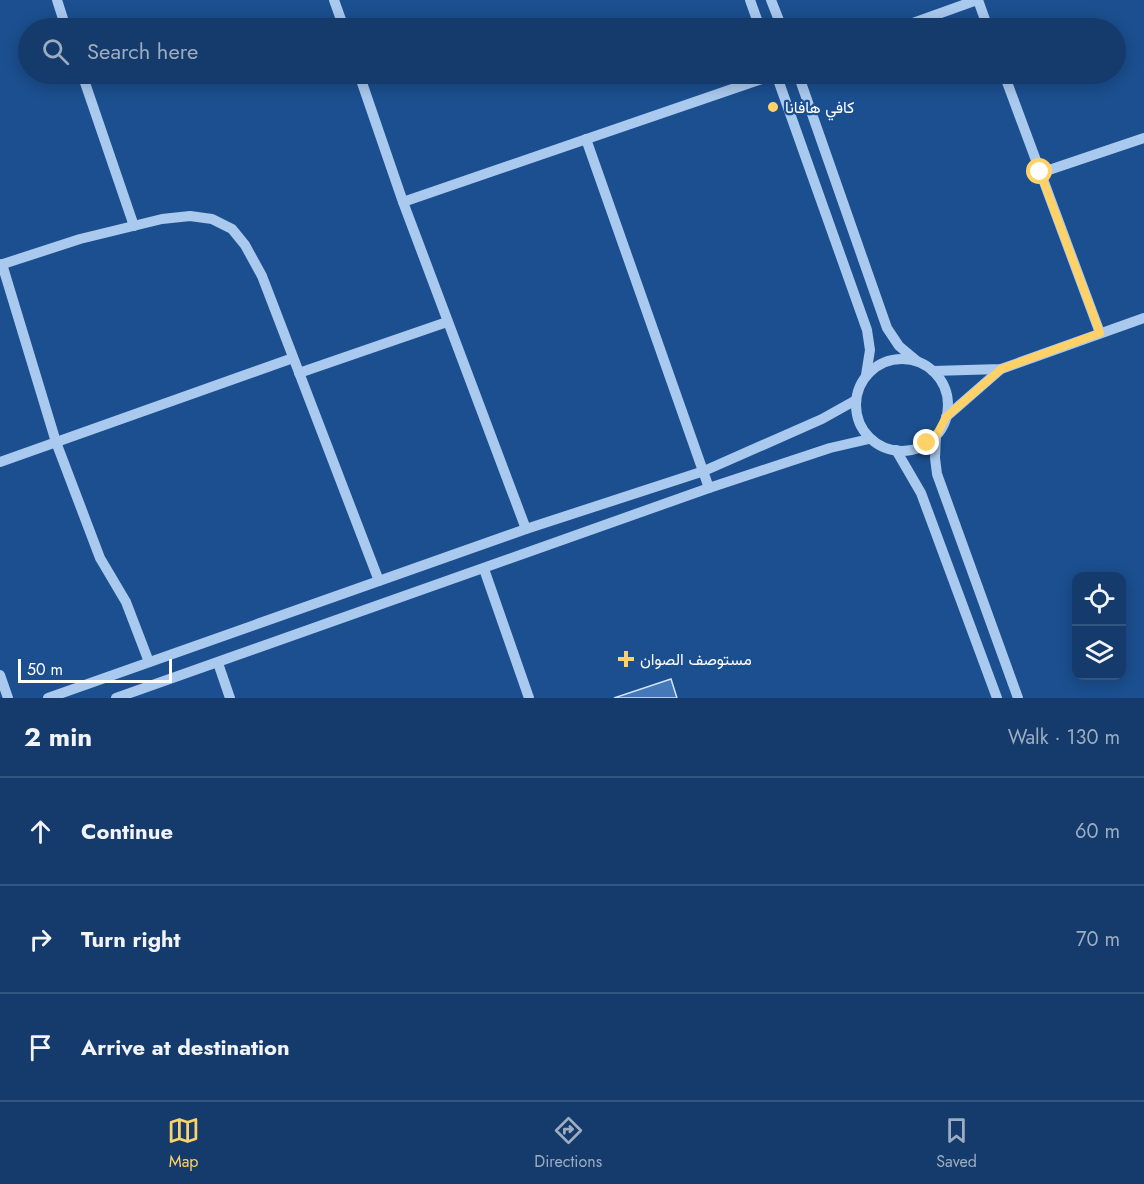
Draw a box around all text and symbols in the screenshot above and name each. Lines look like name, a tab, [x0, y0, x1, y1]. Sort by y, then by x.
search box	[18, 18, 1126, 84]
icon: search	[39, 35, 72, 68]
text: Search here	[87, 35, 198, 67]
place label: كافي هافانا	[785, 96, 854, 121]
marker: كافي هافانا	[766, 100, 780, 114]
route start	[1026, 158, 1052, 184]
route end	[913, 429, 939, 455]
map controls	[1072, 572, 1126, 680]
button: locate	[1072, 572, 1126, 626]
button: layers	[1072, 626, 1126, 680]
place label: مستوصف الصوان	[640, 648, 752, 671]
marker: مستوصف الصوان	[617, 650, 635, 668]
scale bar	[18, 656, 172, 684]
text: 50 m	[27, 658, 63, 681]
text: 2 min	[24, 718, 92, 756]
text: Walk · 130 m	[1008, 723, 1120, 752]
icon: ahead	[24, 815, 57, 848]
text: Continue	[81, 815, 173, 847]
text: 60 m	[1075, 817, 1120, 846]
icon: right	[24, 923, 57, 956]
text: Turn right	[81, 923, 181, 955]
text: 70 m	[1076, 925, 1120, 954]
icon: arrive	[24, 1031, 57, 1064]
text: Arrive at destination	[81, 1031, 290, 1063]
tab: Map	[167, 1114, 200, 1173]
tab: Directions	[534, 1114, 602, 1173]
tab: Saved	[936, 1114, 977, 1173]

